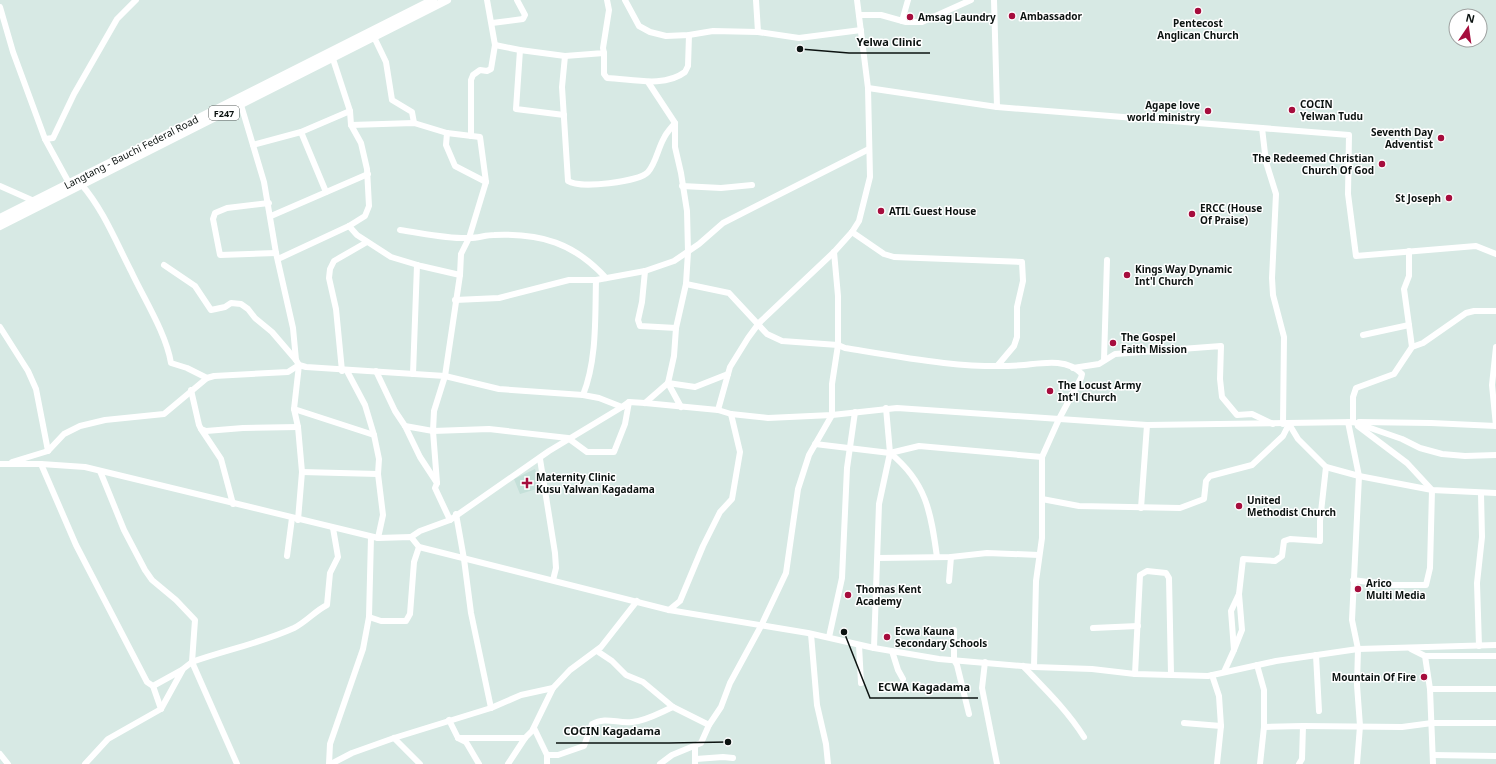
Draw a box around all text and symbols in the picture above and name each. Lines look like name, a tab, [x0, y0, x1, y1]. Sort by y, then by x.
marker: Pentecost Anglican Church	[1193, 6, 1203, 16]
north arrow	[1448, 8, 1488, 48]
place label: Ambassador	[1020, 9, 1083, 23]
text: N	[1464, 9, 1476, 26]
place label: Amsag Laundry	[918, 10, 996, 24]
marker: Ambassador	[1007, 11, 1017, 21]
marker: Amsag Laundry	[905, 12, 915, 22]
place label: Pentecost Anglican Church	[1157, 16, 1239, 42]
callout: Yelwa Clinic	[849, 30, 930, 53]
text: Yelwa Clinic	[857, 34, 922, 49]
place label: COCIN Yelwan Tudu	[1300, 97, 1363, 123]
place label: Agape love world ministry	[1127, 98, 1200, 124]
marker: COCIN Yelwan Tudu	[1287, 105, 1297, 115]
road number: F247	[209, 106, 239, 120]
marker: Agape love world ministry	[1203, 106, 1213, 116]
street label: Langtang - Bauchi Federal Road	[61, 112, 201, 192]
place label: Seventh Day Adventist	[1371, 125, 1434, 151]
marker: Seventh Day Adventist	[1436, 133, 1446, 143]
place label: The Redeemed Christian Church Of God	[1253, 151, 1374, 177]
marker: The Redeemed Christian Church Of God	[1377, 159, 1387, 169]
place label: St Joseph	[1395, 191, 1441, 205]
marker: St Joseph	[1444, 193, 1454, 203]
place label: ERCC (House Of Praise)	[1200, 201, 1262, 227]
place label: ATIL Guest House	[889, 204, 976, 218]
marker: ATIL Guest House	[876, 206, 886, 216]
marker: ERCC (House Of Praise)	[1187, 209, 1197, 219]
place label: Kings Way Dynamic Int'l Church	[1135, 262, 1232, 288]
marker: Kings Way Dynamic Int'l Church	[1122, 270, 1132, 280]
place label: The Gospel Faith Mission	[1121, 330, 1187, 356]
marker: The Gospel Faith Mission	[1108, 338, 1118, 348]
place label: The Locust Army Int'l Church	[1058, 378, 1141, 404]
marker: The Locust Army Int'l Church	[1045, 386, 1055, 396]
place label: Maternity Clinic Kusu Yalwan Kagadama	[536, 470, 655, 496]
marker: Maternity Clinic Kusu Yalwan Kagadama	[521, 477, 533, 489]
place label: United Methodist Church	[1247, 493, 1336, 519]
marker: United Methodist Church	[1234, 501, 1244, 511]
place label: Arico Multi Media	[1366, 576, 1426, 602]
place label: Thomas Kent Academy	[856, 582, 922, 608]
marker: Arico Multi Media	[1353, 584, 1363, 594]
marker: Thomas Kent Academy	[843, 590, 853, 600]
place label: Ecwa Kauna Secondary Schools	[895, 624, 987, 650]
marker: Ecwa Kauna Secondary Schools	[882, 632, 892, 642]
place label: Mountain Of Fire	[1332, 670, 1416, 684]
marker: Mountain Of Fire	[1419, 672, 1429, 682]
callout: ECWA Kagadama	[870, 675, 978, 698]
text: ECWA Kagadama	[878, 679, 970, 694]
callout: COCIN Kagadama	[556, 720, 669, 743]
text: COCIN Kagadama	[564, 723, 660, 738]

